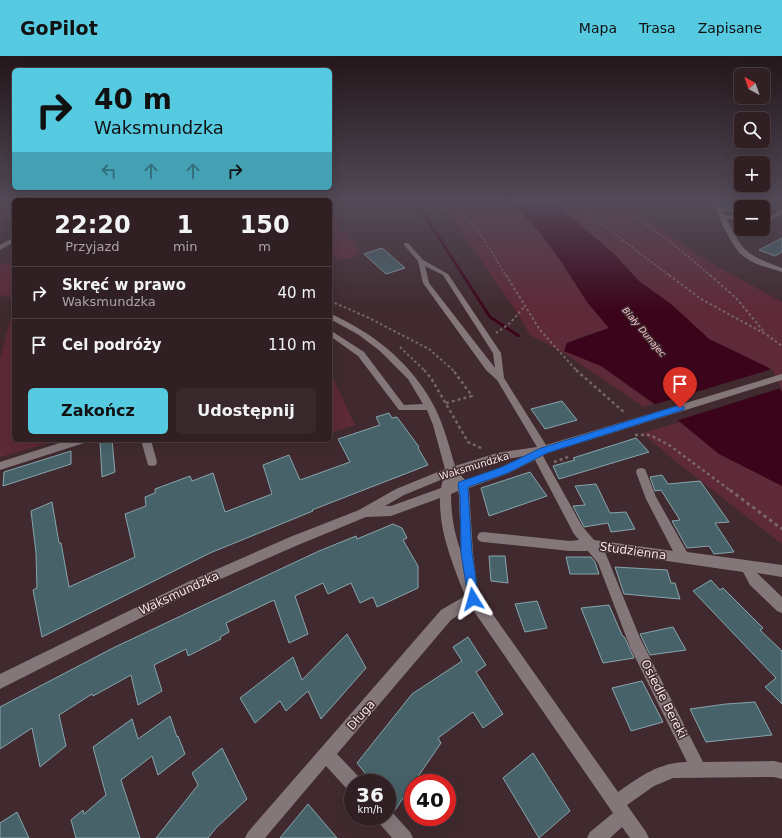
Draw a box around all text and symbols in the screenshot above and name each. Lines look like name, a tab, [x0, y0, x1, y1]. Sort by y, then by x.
text: GoPilot	[20, 17, 98, 39]
text: Mapa	[579, 20, 617, 36]
text: Trasa	[639, 20, 676, 36]
text: Zapisane	[698, 20, 762, 36]
north arrow	[734, 68, 770, 104]
map controls	[734, 68, 770, 236]
text: 40 m	[94, 83, 172, 116]
icon: right	[28, 84, 80, 136]
button: search	[734, 112, 770, 148]
text: Waksmundzka	[94, 117, 224, 138]
button: +	[734, 156, 770, 192]
icon: left	[98, 160, 120, 182]
icon: ahead	[140, 160, 162, 182]
icon: ahead	[182, 160, 204, 182]
icon: right	[224, 160, 246, 182]
button: −	[734, 200, 770, 236]
text: 22:20	[54, 211, 131, 239]
text: 1	[177, 211, 193, 239]
text: 150	[240, 211, 290, 239]
text: Przyjazd	[65, 239, 120, 254]
text: min	[173, 239, 197, 254]
text: m	[258, 239, 271, 254]
text: Skręć w prawo	[62, 276, 186, 294]
icon: right	[28, 282, 50, 304]
text: 40 m	[278, 284, 316, 302]
text: Waksmundzka	[62, 294, 156, 309]
water label: Biały Dunajec	[620, 305, 668, 359]
icon: arrive	[28, 334, 50, 356]
text: Cel podróży	[62, 336, 162, 354]
text: 110 m	[268, 336, 316, 354]
pin	[663, 367, 697, 408]
icon: arrive	[669, 373, 691, 395]
button: Zakończ	[28, 388, 168, 434]
button: Udostępnij	[176, 388, 316, 434]
street label: Waksmundzka	[438, 450, 510, 482]
street label: Studzienna	[599, 539, 667, 563]
street label: Waksmundzka	[137, 568, 221, 618]
position arrow	[452, 578, 494, 620]
street label: Osiedle Bereki	[638, 657, 690, 741]
street label: Długa	[344, 697, 378, 733]
speed limit sign: 40	[404, 774, 456, 826]
text: 36	[356, 783, 384, 807]
text: km/h	[357, 804, 383, 815]

